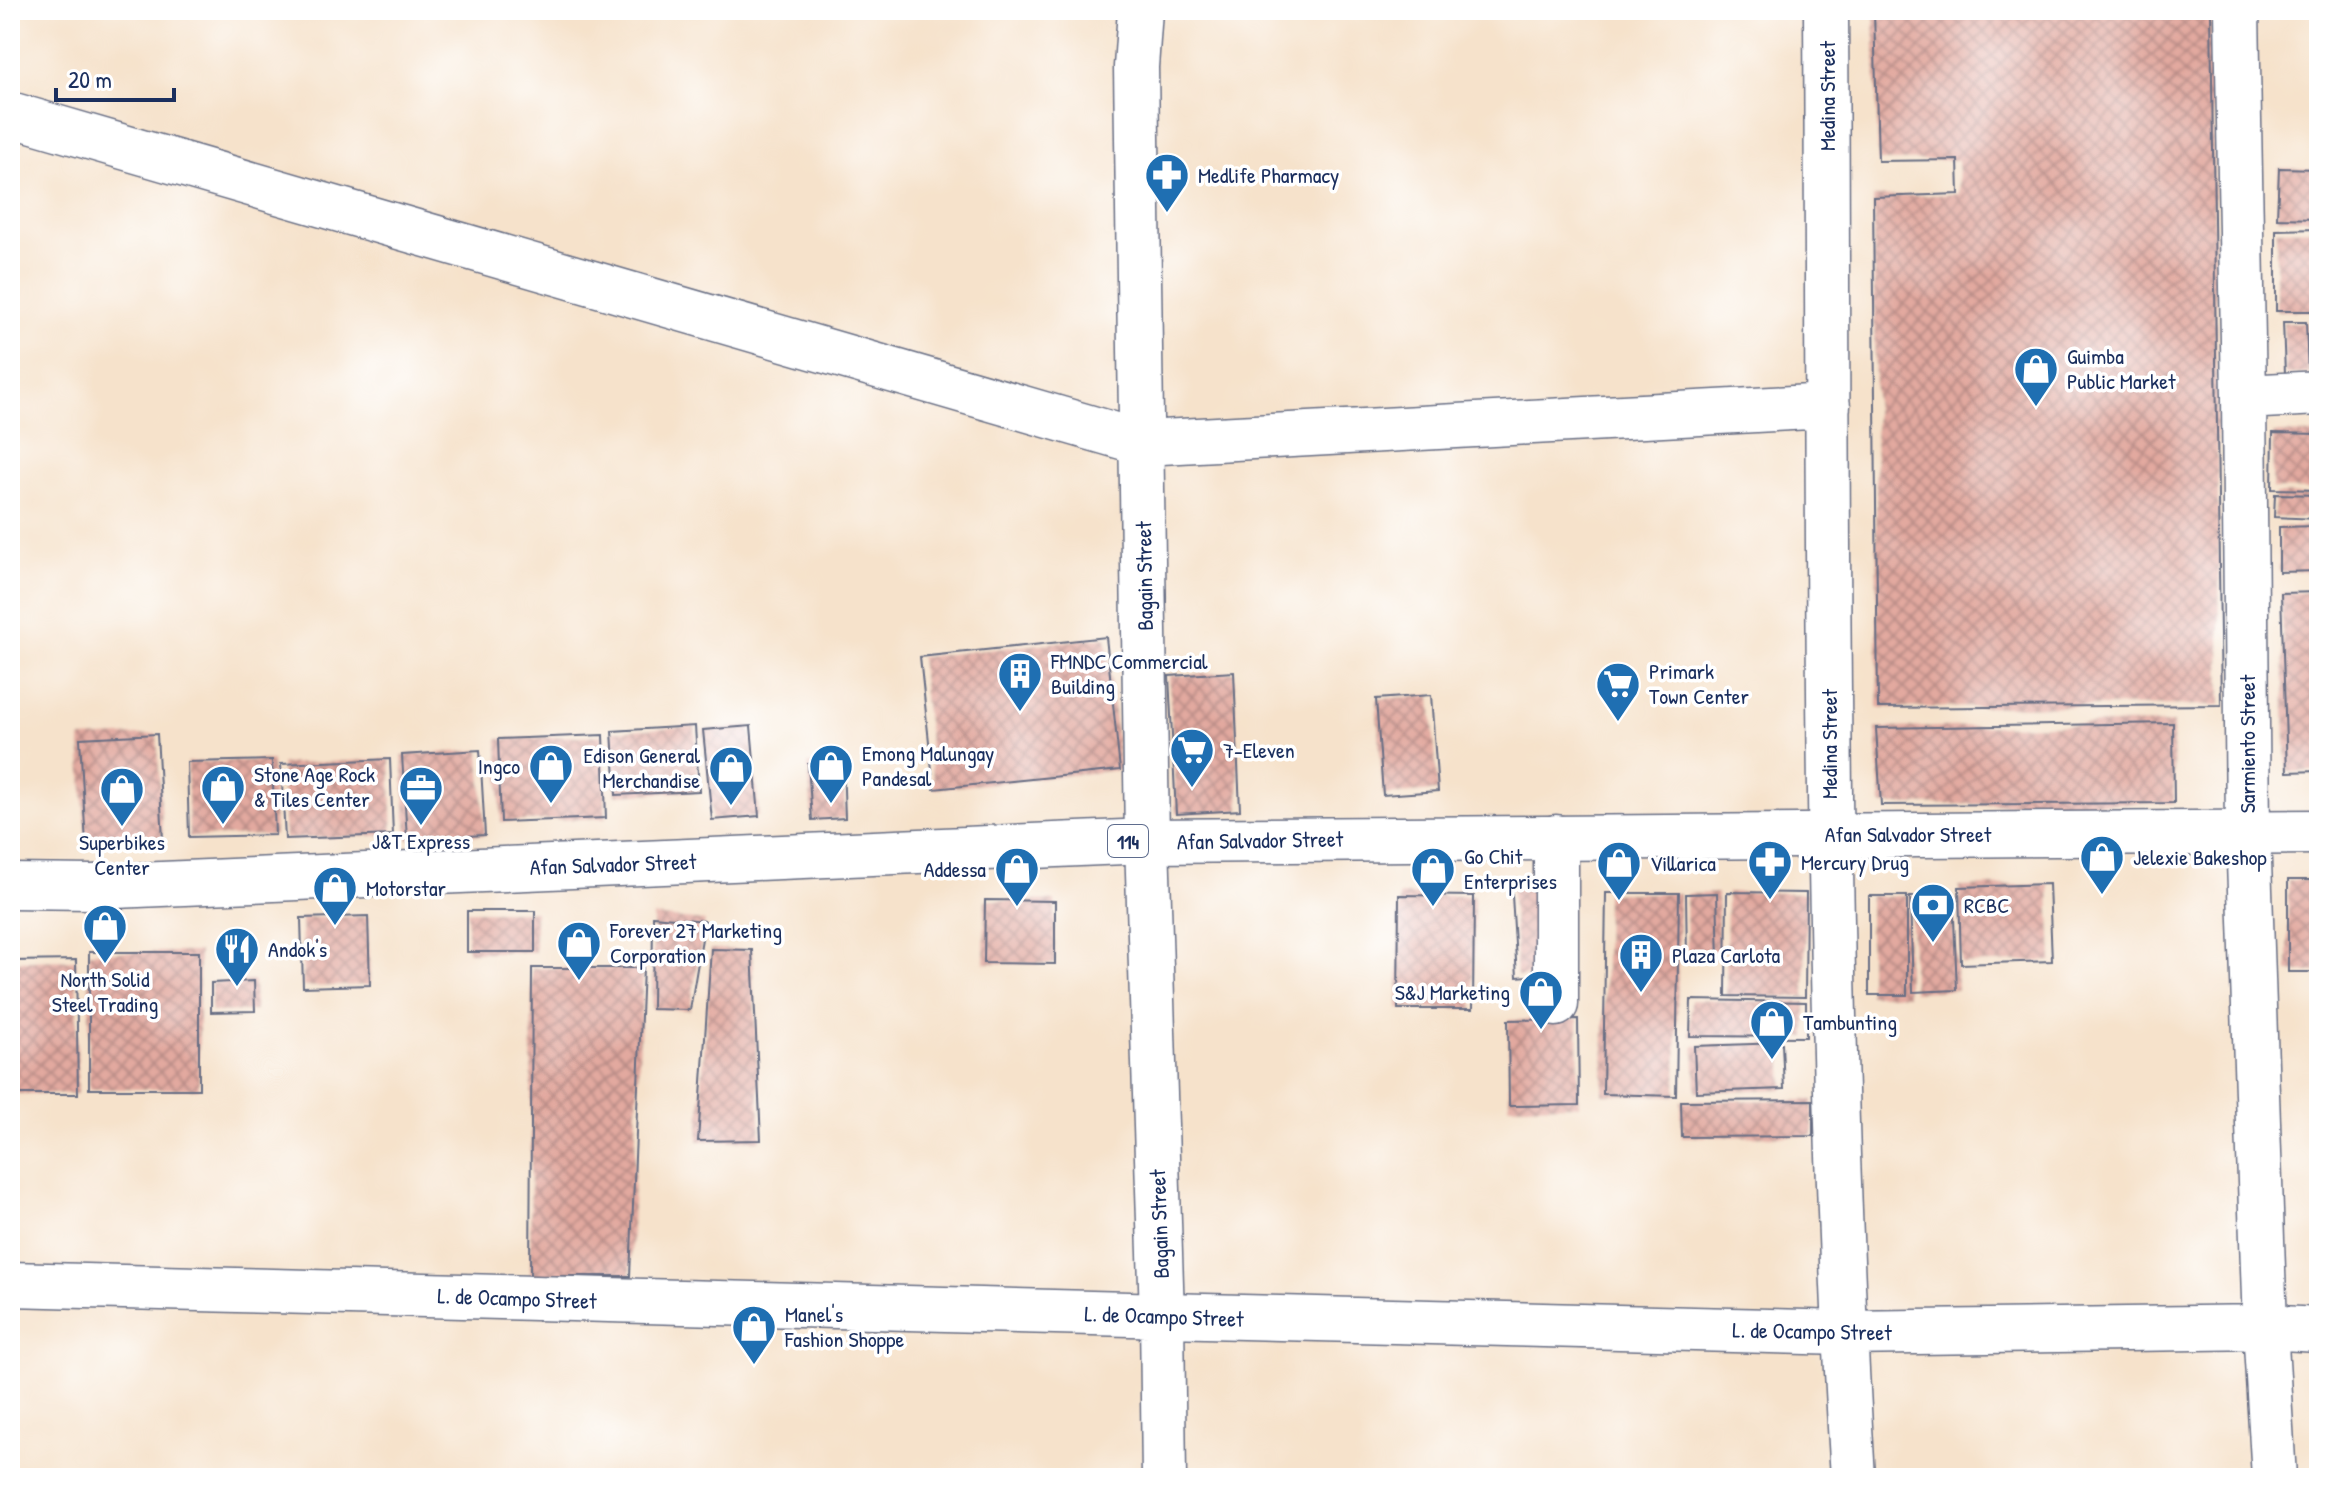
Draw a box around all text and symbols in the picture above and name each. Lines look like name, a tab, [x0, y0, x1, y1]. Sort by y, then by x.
street label: Medina Street	[1812, 40, 1842, 151]
scale bar	[56, 52, 174, 102]
text: 20 m	[68, 63, 112, 95]
pharmacy icon: Medlife Pharmacy	[1143, 151, 1191, 214]
place label: Medlife Pharmacy	[1198, 160, 1339, 190]
place label: Guimba Public Market	[2067, 341, 2176, 396]
shop icon: Guimba Public Market	[2012, 345, 2060, 408]
street label: Bagain Street	[1128, 521, 1160, 631]
place label: FMNDC Commercial Building	[1050, 646, 1208, 701]
building icon: FMNDC Commercial Building	[996, 650, 1044, 713]
place label: Primark Town Center	[1649, 656, 1749, 711]
supermarket icon: Primark Town Center	[1594, 660, 1642, 723]
street label: Sarmiento Street	[2232, 674, 2262, 813]
street label: Medina Street	[1814, 688, 1844, 799]
supermarket icon: 7-Eleven	[1168, 726, 1216, 789]
place label: 7-Eleven	[1223, 735, 1295, 765]
place label: Emong Malungay Pandesal	[862, 738, 994, 793]
place label: Edison General Merchandise	[583, 740, 700, 795]
shop icon: Ingco	[527, 742, 575, 805]
shop icon: Emong Malungay Pandesal	[807, 742, 855, 805]
shop icon: Edison General Merchandise	[707, 744, 755, 807]
place label: Ingco	[478, 751, 520, 781]
place label: Stone Age Rock & Tiles Center	[254, 759, 375, 814]
shop icon: Stone Age Rock & Tiles Center	[199, 763, 247, 826]
office icon: J&T Express	[397, 764, 445, 827]
shop icon: Superbikes Center	[98, 765, 146, 828]
street label: Afan Salvador Street	[1825, 819, 1992, 849]
street label: Afan Salvador Street	[1177, 824, 1344, 856]
road number: 114	[1108, 825, 1148, 857]
place label: J&T Express	[372, 826, 470, 856]
place label: Superbikes Center	[79, 827, 165, 882]
shop icon: Jelexie Bakeshop	[2078, 833, 2126, 896]
pharmacy icon: Mercury Drug	[1746, 838, 1794, 901]
shop icon: Villarica	[1595, 839, 1643, 902]
place label: Go Chit Enterprises	[1464, 841, 1557, 896]
place label: Jelexie Bakeshop	[2133, 842, 2267, 872]
shop icon: Addessa	[993, 845, 1041, 908]
shop icon: Go Chit Enterprises	[1409, 845, 1457, 908]
street label: Afan Salvador Street	[529, 846, 697, 882]
place label: Mercury Drug	[1801, 847, 1909, 877]
place label: Villarica	[1650, 848, 1716, 878]
place label: Addessa	[924, 854, 986, 884]
shop icon: Motorstar	[311, 864, 359, 927]
place label: Motorstar	[366, 873, 447, 903]
bank icon: RCBC	[1909, 881, 1957, 944]
place label: RCBC	[1964, 890, 2009, 920]
shop icon: North Solid Steel Trading	[81, 902, 129, 965]
place label: Forever 27 Marketing Corporation	[609, 915, 782, 970]
shop icon: Forever 27 Marketing Corporation	[555, 919, 603, 982]
restaurant icon: Andok's	[213, 925, 261, 988]
building icon: Plaza Carlota	[1617, 931, 1665, 994]
place label: Andok's	[268, 934, 327, 964]
place label: Plaza Carlota	[1672, 940, 1781, 970]
place label: North Solid Steel Trading	[52, 964, 158, 1019]
shop icon: S&J Marketing	[1517, 968, 1565, 1031]
place label: S&J Marketing	[1395, 977, 1510, 1007]
shop icon: Tambunting	[1748, 998, 1796, 1061]
place label: Tambunting	[1803, 1007, 1897, 1037]
street label: Bagain Street	[1142, 1168, 1176, 1279]
street label: L. de Ocampo Street	[437, 1280, 598, 1316]
street label: L. de Ocampo Street	[1084, 1298, 1245, 1334]
place label: Manel's Fashion Shoppe	[784, 1299, 904, 1354]
shop icon: Manel's Fashion Shoppe	[730, 1303, 778, 1366]
street label: L. de Ocampo Street	[1732, 1315, 1892, 1347]

